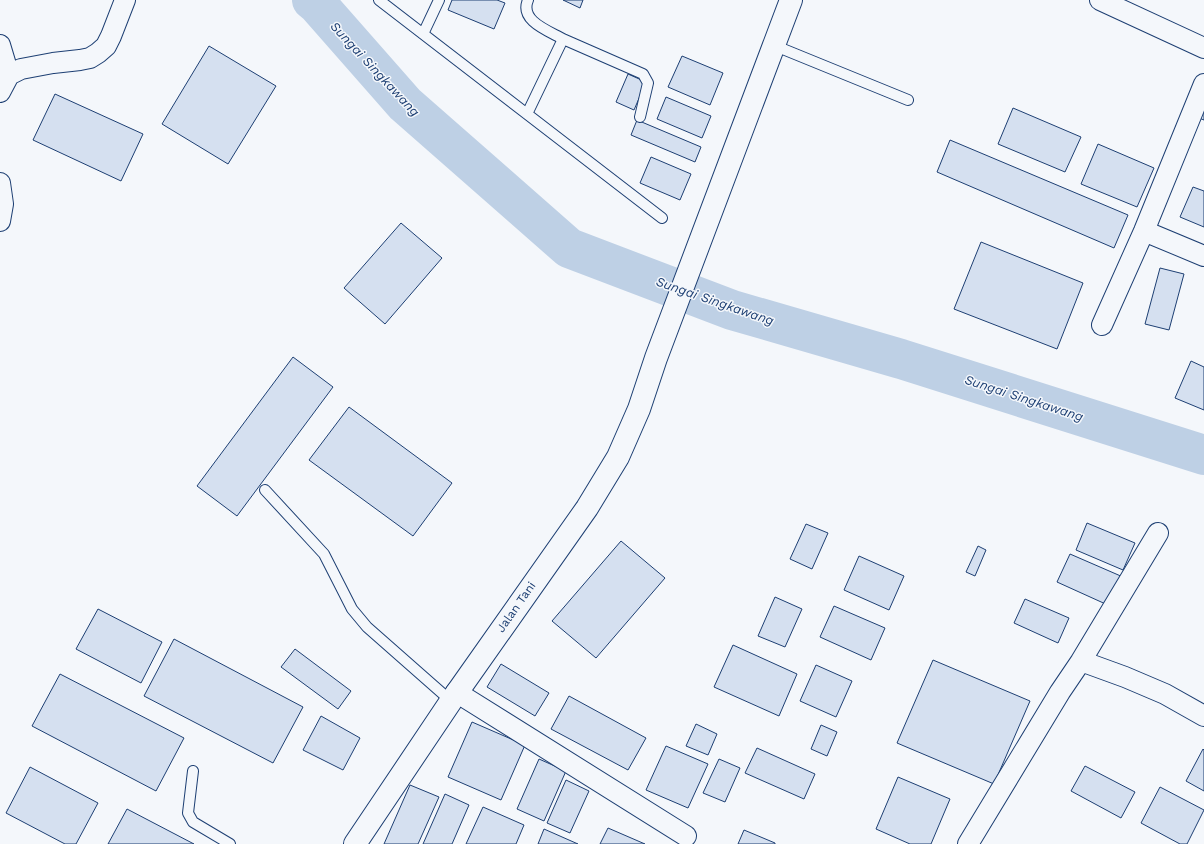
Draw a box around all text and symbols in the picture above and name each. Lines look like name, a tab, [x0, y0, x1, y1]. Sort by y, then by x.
water label: Sungai Singkawang	[327, 19, 423, 119]
water label: Sungai Singkawang	[654, 274, 776, 328]
water label: Sungai Singkawang	[963, 372, 1085, 424]
street label: Jalan Tani	[493, 579, 539, 635]

